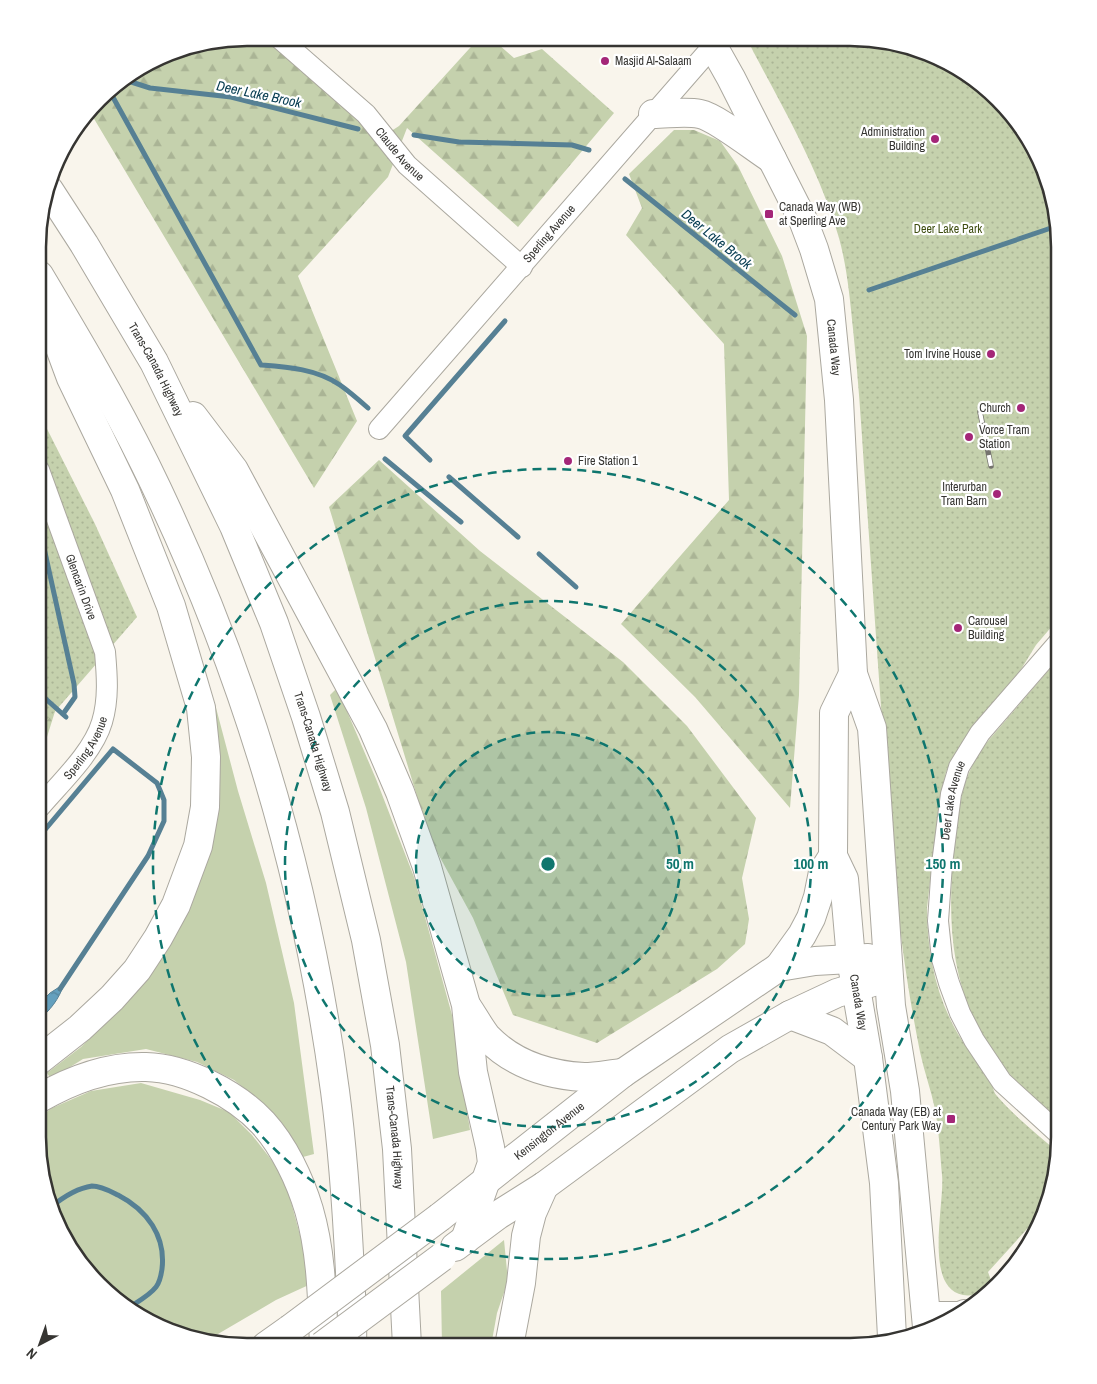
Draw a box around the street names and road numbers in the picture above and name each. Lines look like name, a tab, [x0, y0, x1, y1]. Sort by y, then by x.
street label: Claude Avenue	[372, 124, 428, 185]
street label: Sperling Avenue	[519, 201, 579, 266]
street label: Canada Way	[823, 318, 845, 376]
street label: Trans-Canada Highway	[124, 320, 187, 419]
street label: Glencarin Drive	[62, 552, 100, 622]
street label: Trans-Canada Highway	[290, 690, 336, 794]
street label: Sperling Avenue	[60, 715, 111, 783]
street label: Deer Lake Avenue	[937, 757, 969, 841]
street label: Canada Way	[846, 973, 871, 1032]
street label: Trans-Canada Highway	[382, 1085, 407, 1190]
street label: Kensington Avenue	[511, 1098, 588, 1164]

